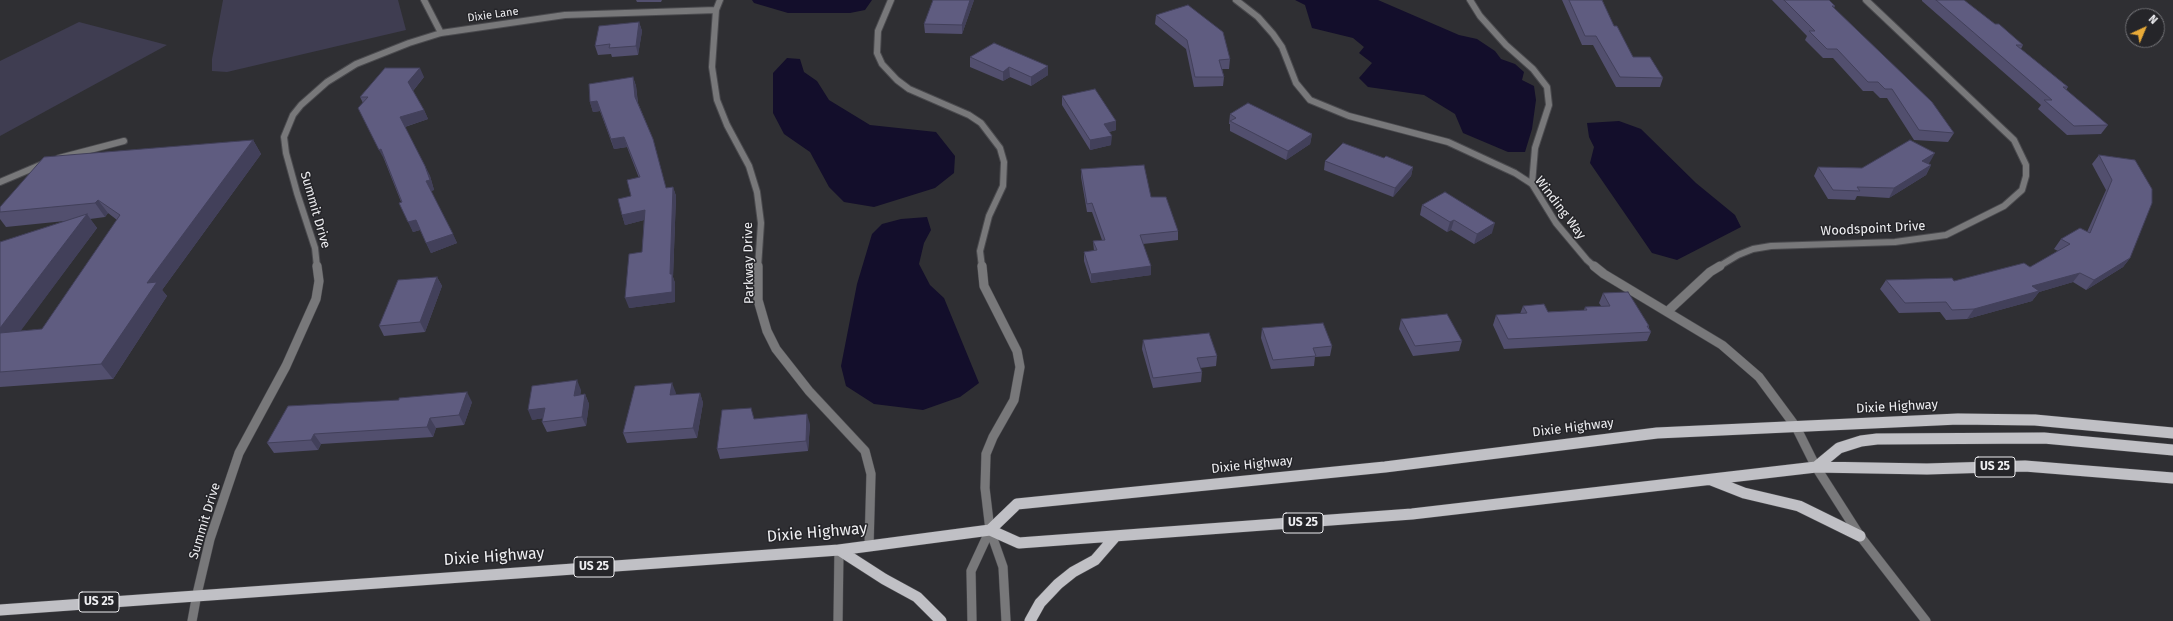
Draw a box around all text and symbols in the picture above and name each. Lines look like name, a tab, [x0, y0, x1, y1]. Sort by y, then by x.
street label: Dixie Lane	[467, 5, 519, 25]
north arrow	[2125, 8, 2165, 48]
text: N	[2146, 13, 2160, 27]
street label: Summit Drive	[297, 170, 333, 250]
street label: Winding Way	[1531, 173, 1589, 243]
street label: Woodspoint Drive	[1820, 218, 1926, 240]
street label: Parkway Drive	[740, 222, 758, 304]
street label: Dixie Highway	[1856, 397, 1938, 417]
street label: Dixie Highway	[1531, 415, 1615, 441]
street label: Dixie Highway	[1210, 453, 1294, 477]
road number: US 25	[1975, 457, 2015, 477]
street label: Summit Drive	[186, 481, 224, 561]
road number: US 25	[1283, 513, 1323, 533]
street label: Dixie Highway	[766, 519, 868, 547]
street label: Dixie Highway	[443, 544, 545, 570]
road number: US 25	[574, 557, 614, 577]
road number: US 25	[79, 592, 119, 612]

